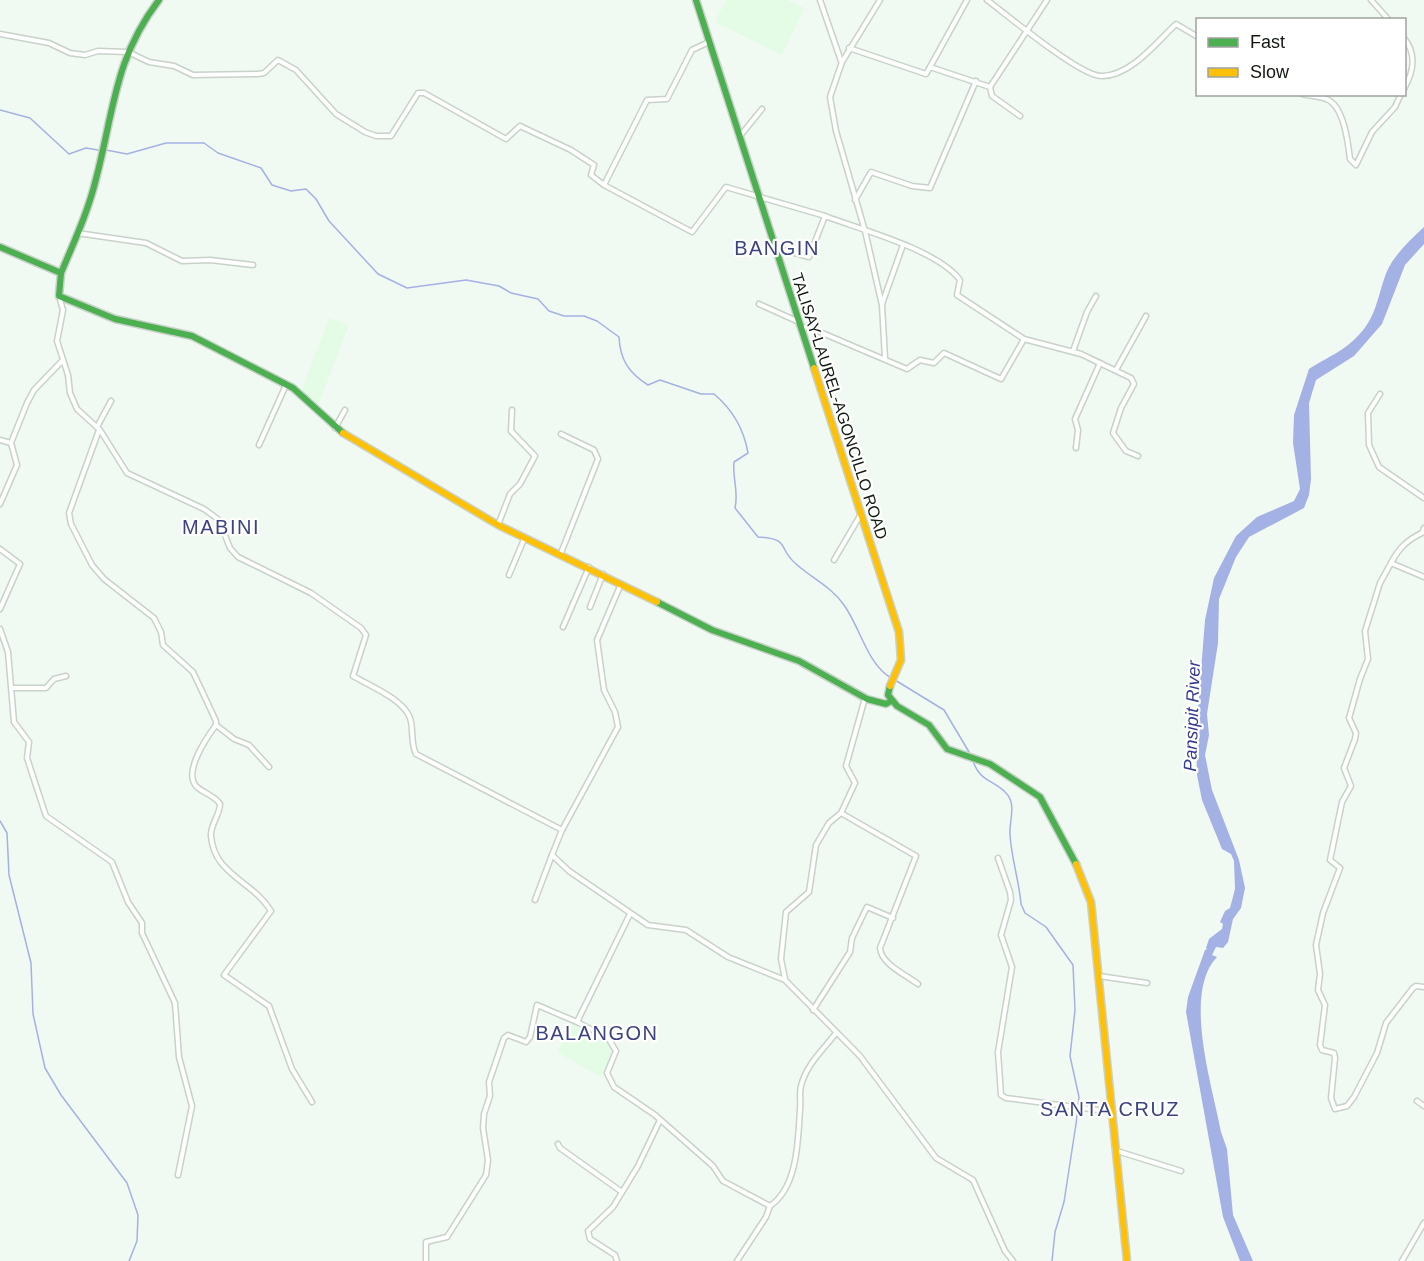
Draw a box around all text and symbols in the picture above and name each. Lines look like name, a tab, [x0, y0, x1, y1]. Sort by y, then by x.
legend	[1196, 18, 1406, 96]
text: Fast	[1250, 32, 1285, 52]
text: Slow	[1250, 62, 1290, 82]
district label: BANGIN	[734, 237, 820, 259]
street label: TALISAY-LAUREL-AGONCILLO ROAD	[788, 271, 891, 541]
district label: MABINI	[182, 516, 260, 538]
water label: Pansipit River	[1180, 659, 1204, 772]
district label: BALANGON	[535, 1022, 659, 1044]
district label: SANTA CRUZ	[1040, 1098, 1180, 1120]

